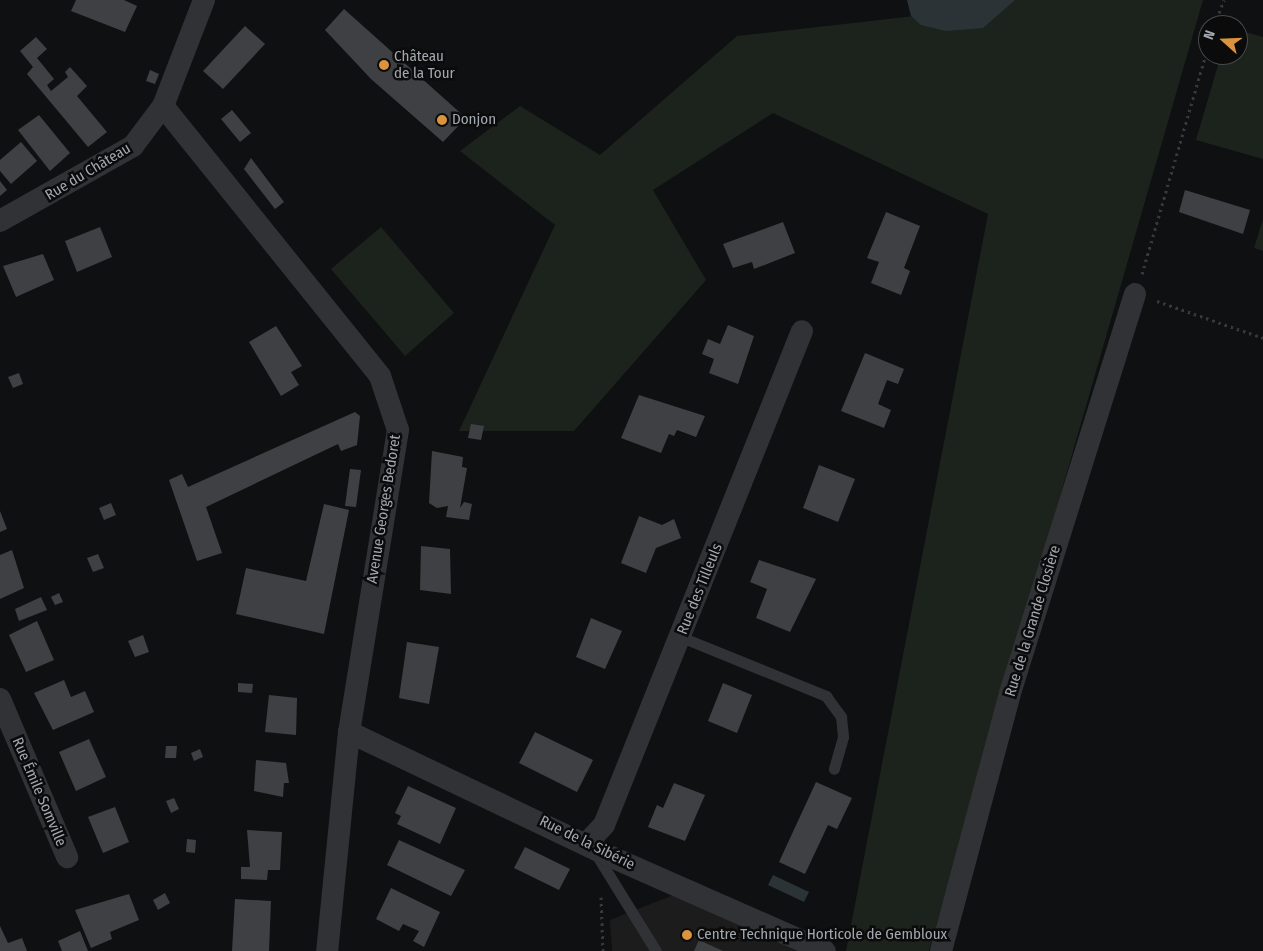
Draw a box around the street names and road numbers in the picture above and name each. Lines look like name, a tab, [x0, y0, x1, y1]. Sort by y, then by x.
street label: Rue du Château	[42, 140, 134, 204]
street label: Avenue Georges Bedoret	[363, 433, 405, 585]
street label: Rue des Tilleuls	[674, 541, 726, 637]
street label: Rue de la Grande Closière	[1001, 543, 1065, 699]
street label: Rue Émile Somville	[8, 735, 70, 849]
street label: Rue de la Sibérie	[536, 812, 638, 874]

